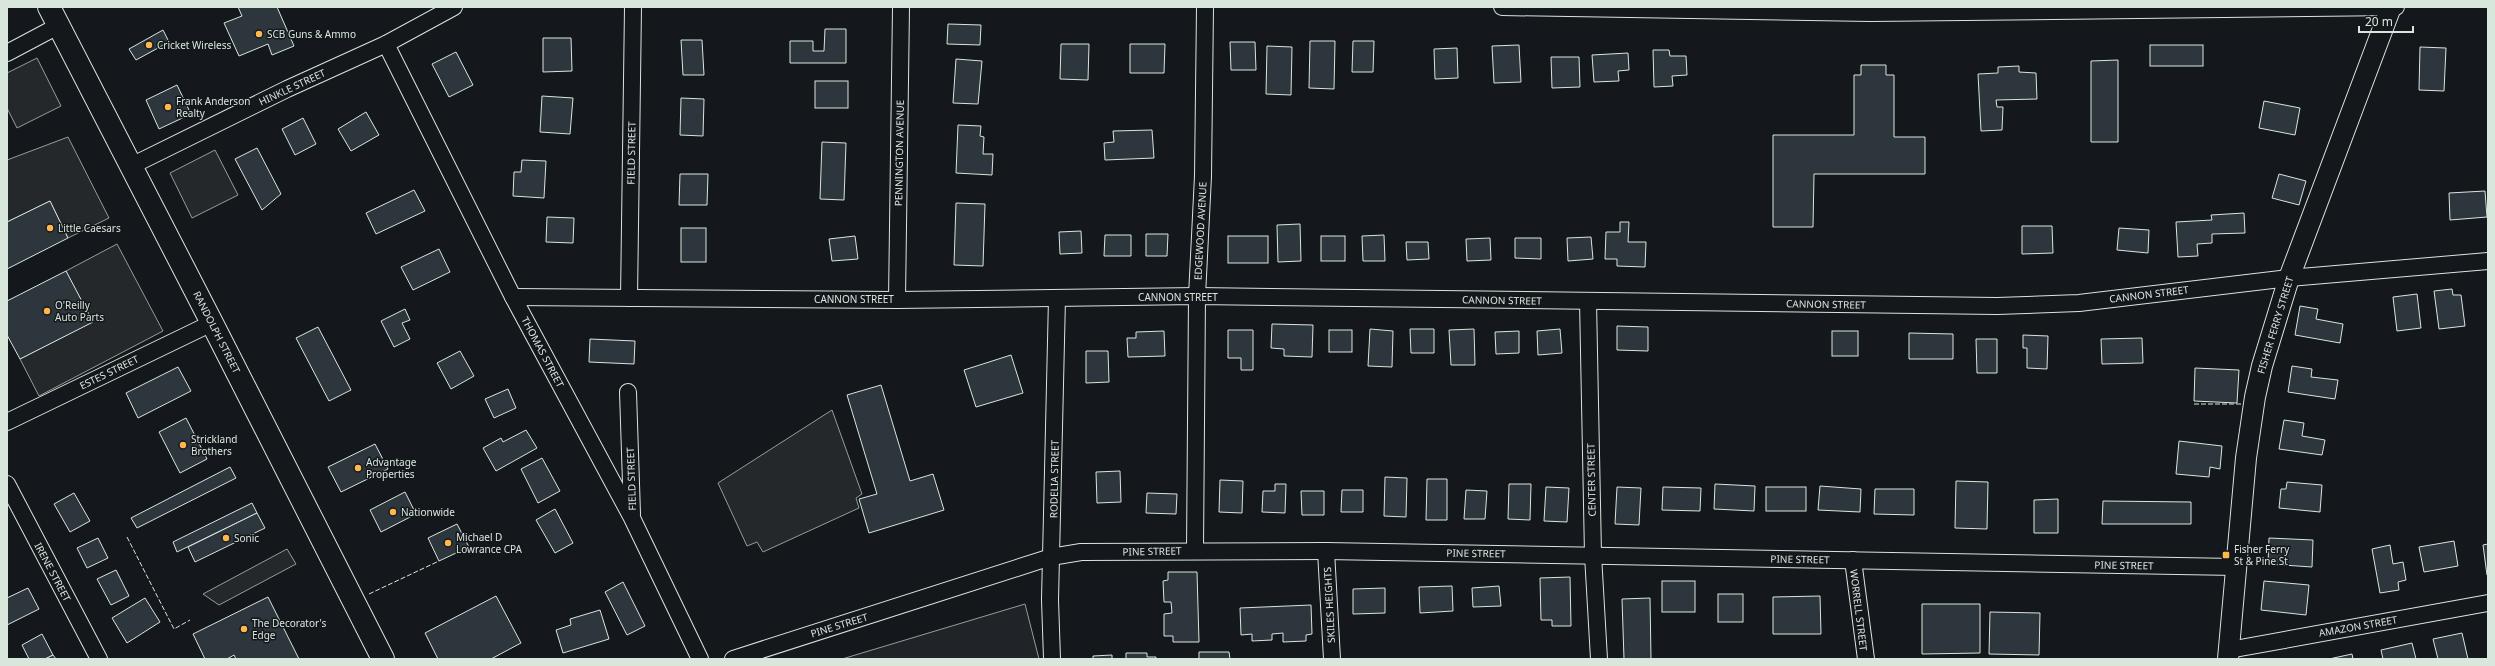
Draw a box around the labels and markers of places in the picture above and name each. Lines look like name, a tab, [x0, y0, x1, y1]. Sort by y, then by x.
place label: SCB Guns & Ammo	[267, 27, 356, 41]
marker: SCB Guns & Ammo	[254, 29, 264, 39]
place label: Cricket Wireless	[157, 38, 231, 52]
marker: Cricket Wireless	[144, 40, 154, 50]
place label: Frank Anderson Realty	[176, 94, 250, 120]
marker: Frank Anderson Realty	[163, 102, 173, 112]
place label: Little Caesars	[58, 221, 121, 235]
marker: Little Caesars	[45, 223, 55, 233]
place label: O'Reilly Auto Parts	[55, 298, 104, 324]
marker: O'Reilly Auto Parts	[42, 306, 52, 316]
place label: Strickland Brothers	[191, 432, 237, 458]
marker: Strickland Brothers	[178, 440, 188, 450]
place label: Advantage Properties	[366, 455, 417, 481]
marker: Advantage Properties	[353, 463, 363, 473]
place label: Nationwide	[401, 505, 455, 519]
marker: Nationwide	[388, 507, 398, 517]
place label: Michael D Lowrance CPA	[456, 530, 523, 556]
place label: Sonic	[234, 531, 259, 545]
marker: Sonic	[221, 533, 231, 543]
marker: Michael D Lowrance CPA	[443, 538, 453, 548]
place label: Fisher Ferry St & Pine St	[2234, 542, 2290, 568]
marker: Fisher Ferry St & Pine St	[2221, 550, 2231, 560]
place label: The Decorator's Edge	[252, 616, 326, 642]
marker: The Decorator's Edge	[239, 624, 249, 634]

